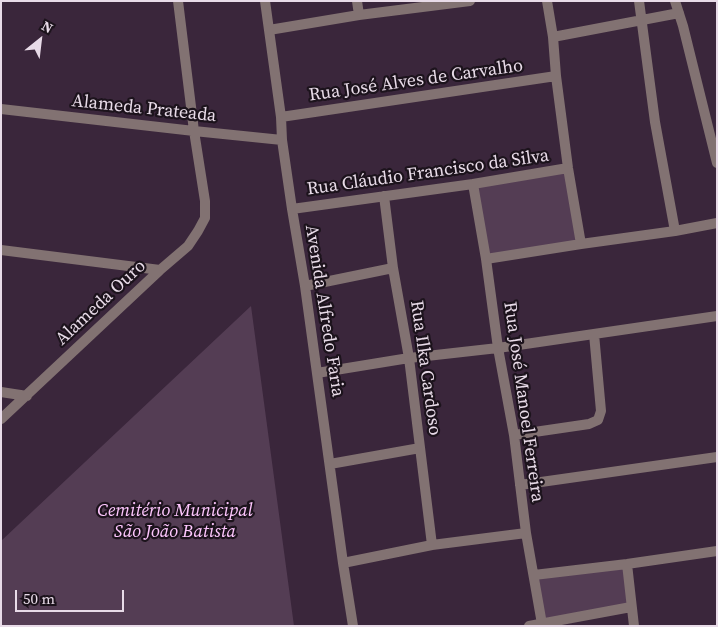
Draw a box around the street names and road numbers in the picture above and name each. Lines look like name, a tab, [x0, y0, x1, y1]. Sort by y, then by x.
street label: Rua José Alves de Carvalho	[308, 55, 524, 107]
street label: Alameda Prateada	[71, 91, 217, 127]
street label: Rua Cláudio Francisco da Silva	[305, 145, 551, 201]
street label: Avenida Alfredo Faria	[300, 223, 348, 399]
street label: Alameda Ouro	[51, 256, 151, 350]
street label: Rua Ilka Cardoso	[405, 299, 445, 437]
street label: Rua José Manoel Ferreira	[498, 300, 548, 504]

